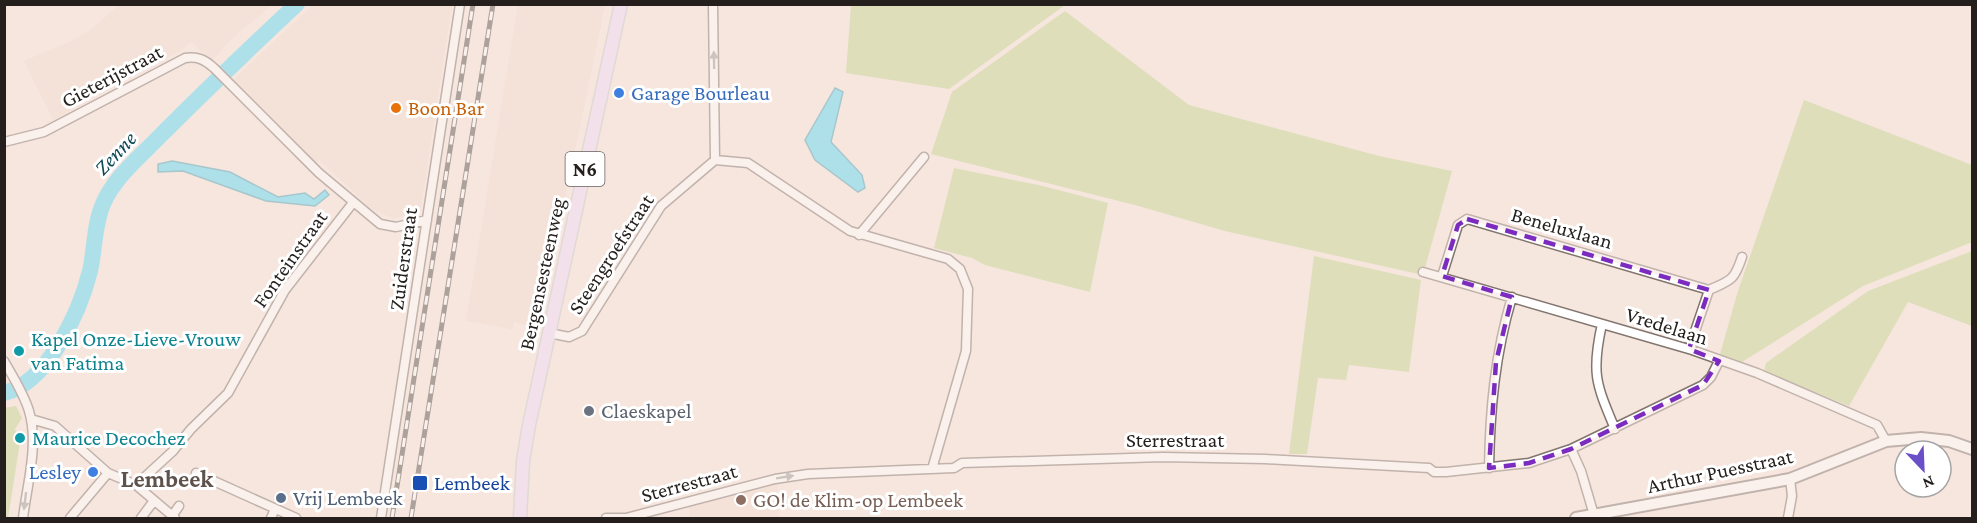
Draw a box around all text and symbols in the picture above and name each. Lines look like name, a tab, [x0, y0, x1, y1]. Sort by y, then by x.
street label: Gieterijstraat	[57, 39, 167, 113]
one-way arrow	[709, 50, 719, 69]
place label: Garage Bourleau	[631, 81, 770, 105]
marker: Garage Bourleau	[612, 86, 626, 100]
place label: Boon Bar	[408, 96, 485, 120]
marker: Boon Bar	[389, 101, 403, 115]
water label: Zenne	[89, 126, 142, 180]
road number: N6	[566, 152, 604, 186]
street label: Steengroefstraat	[563, 189, 659, 318]
street label: Bergensesteenweg	[514, 196, 570, 352]
street label: Beneluxlaan	[1509, 202, 1615, 254]
street label: Fonteinstraat	[248, 205, 333, 312]
street label: Zuiderstraat	[384, 205, 422, 312]
street label: Vredelaan	[1623, 302, 1711, 350]
place label: Kapel Onze-Lieve-Vrouw van Fatima	[30, 327, 241, 375]
marker: Kapel Onze-Lieve-Vrouw van Fatima	[12, 344, 26, 358]
place label: Claeskapel	[601, 399, 692, 423]
marker: Claeskapel	[582, 404, 596, 418]
place label: Maurice Decochez	[32, 426, 185, 450]
street label: Sterrestraat	[1126, 428, 1225, 452]
marker: Maurice Decochez	[13, 431, 27, 445]
north arrow	[1893, 439, 1953, 499]
street label: Arthur Puesstraat	[1645, 444, 1796, 498]
street label: Sterrestraat	[638, 458, 741, 507]
place label: Lesley	[29, 460, 81, 484]
marker: Lesley	[86, 465, 100, 479]
district label: Lembeek	[121, 465, 214, 492]
place label: Lembeek	[434, 471, 510, 495]
text: N	[1920, 472, 1937, 492]
one-way arrow	[776, 473, 795, 482]
marker: Lembeek	[411, 474, 429, 492]
place label: Vrij Lembeek	[293, 486, 403, 510]
place label: GO! de Klim-op Lembeek	[753, 488, 963, 512]
marker: Vrij Lembeek	[274, 491, 288, 505]
one-way arrow	[20, 492, 30, 511]
marker: GO! de Klim-op Lembeek	[734, 493, 748, 507]

